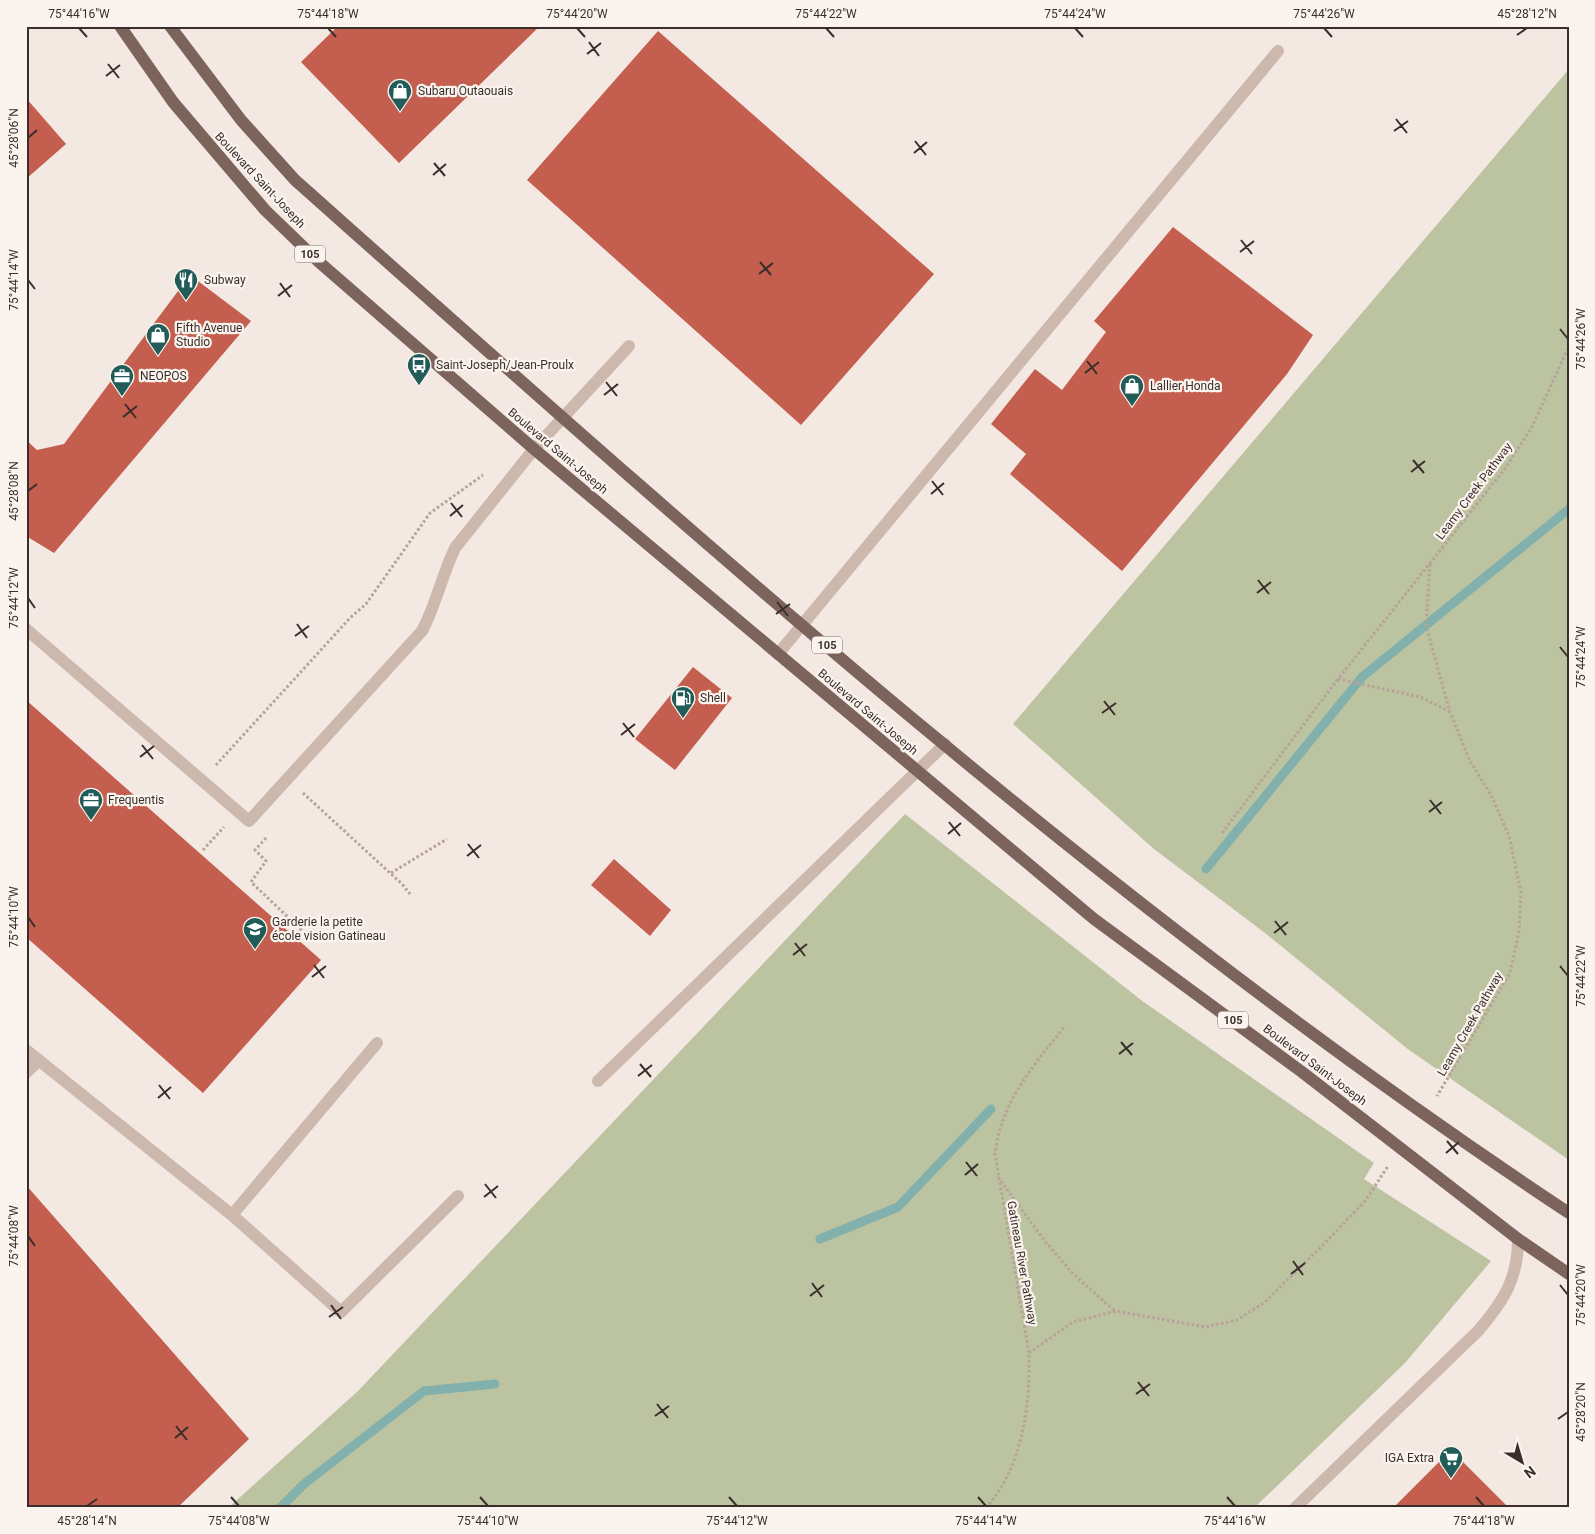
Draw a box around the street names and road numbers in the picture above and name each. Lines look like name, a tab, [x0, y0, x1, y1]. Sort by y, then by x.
street label: Boulevard Saint-Joseph	[212, 129, 308, 231]
road number: 105	[295, 245, 325, 262]
street label: Boulevard Saint-Joseph	[505, 405, 611, 497]
street label: Leamy Creek Pathway	[1433, 440, 1515, 542]
road number: 105	[812, 636, 842, 654]
street label: Boulevard Saint-Joseph	[815, 666, 921, 758]
street label: Leamy Creek Pathway	[1434, 969, 1506, 1079]
road number: 105	[1218, 1012, 1248, 1028]
street label: Boulevard Saint-Joseph	[1261, 1022, 1369, 1108]
street label: Gatineau River Pathway	[1004, 1200, 1040, 1326]

